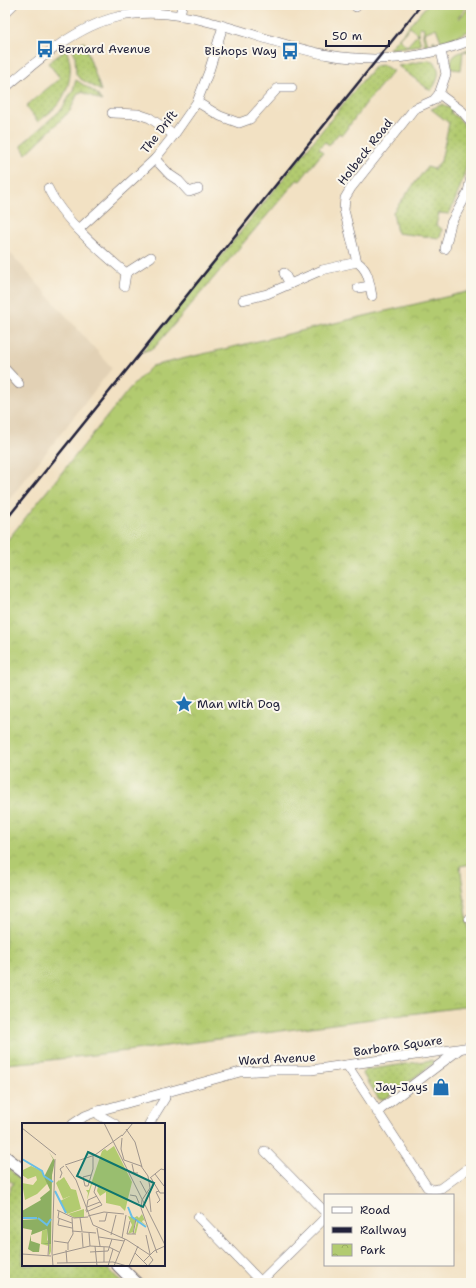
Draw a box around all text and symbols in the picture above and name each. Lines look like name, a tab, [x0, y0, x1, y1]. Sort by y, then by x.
scale bar	[326, 22, 389, 48]
text: 50 m	[332, 28, 362, 44]
bus stop icon: Bernard Avenue	[35, 39, 55, 59]
place label: Bernard Avenue	[58, 41, 151, 57]
bus stop icon: Bishops Way	[280, 41, 300, 61]
place label: Bishops Way	[205, 43, 277, 59]
street label: The Drift	[137, 107, 181, 157]
street label: Holbeck Road	[334, 115, 396, 189]
place icon: Man with Dog	[174, 694, 194, 714]
place label: Man with Dog	[197, 696, 280, 712]
street label: Barbara Square	[352, 1032, 444, 1060]
street label: Ward Avenue	[238, 1049, 316, 1069]
shop icon: Jay-Jays	[431, 1077, 451, 1097]
place label: Jay-Jays	[375, 1079, 428, 1095]
inset map	[22, 1123, 165, 1266]
legend	[324, 1194, 454, 1266]
text: Road	[360, 1202, 391, 1218]
text: Railway	[360, 1222, 407, 1238]
text: Park	[360, 1242, 386, 1258]

